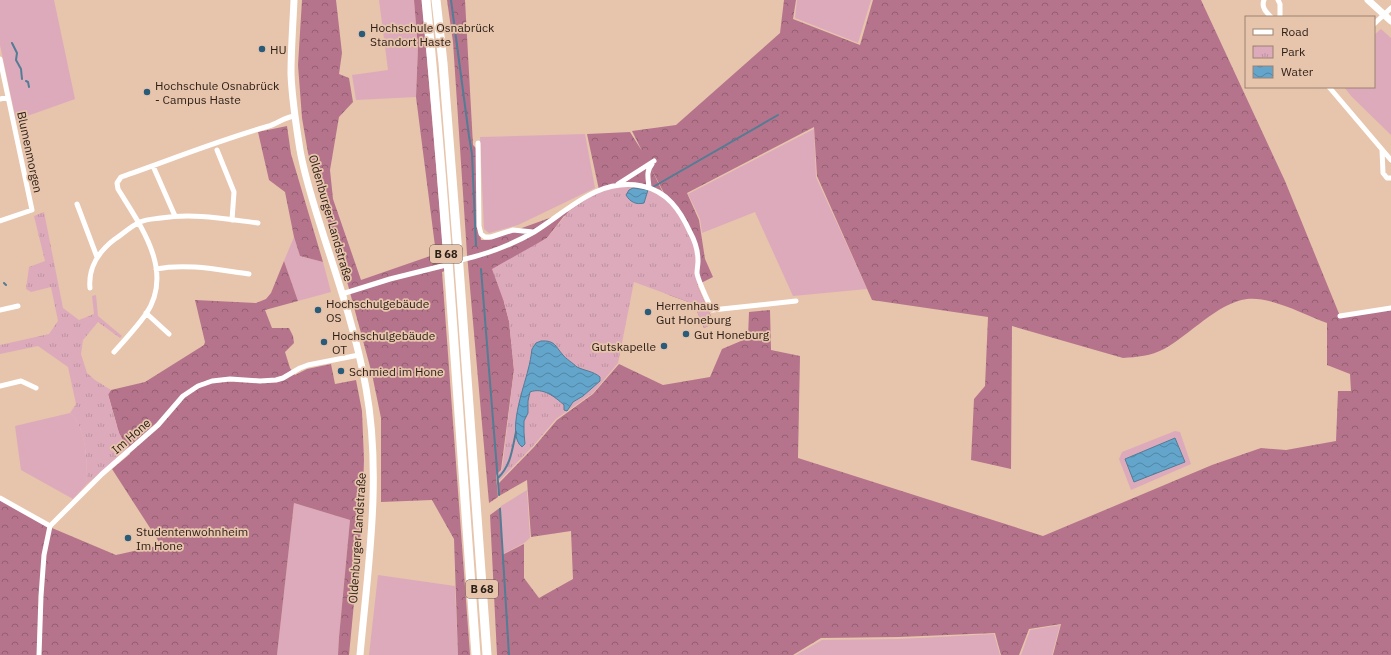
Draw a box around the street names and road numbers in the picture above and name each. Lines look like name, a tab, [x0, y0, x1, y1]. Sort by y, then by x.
street label: Blumenmorgen	[14, 110, 46, 194]
street label: Oldenburger Landstraße	[306, 153, 356, 284]
road number: B 68	[430, 245, 462, 263]
street label: Im Hone	[108, 415, 154, 457]
street label: Oldenburger Landstraße	[345, 472, 369, 604]
road number: B 68	[466, 580, 498, 598]

